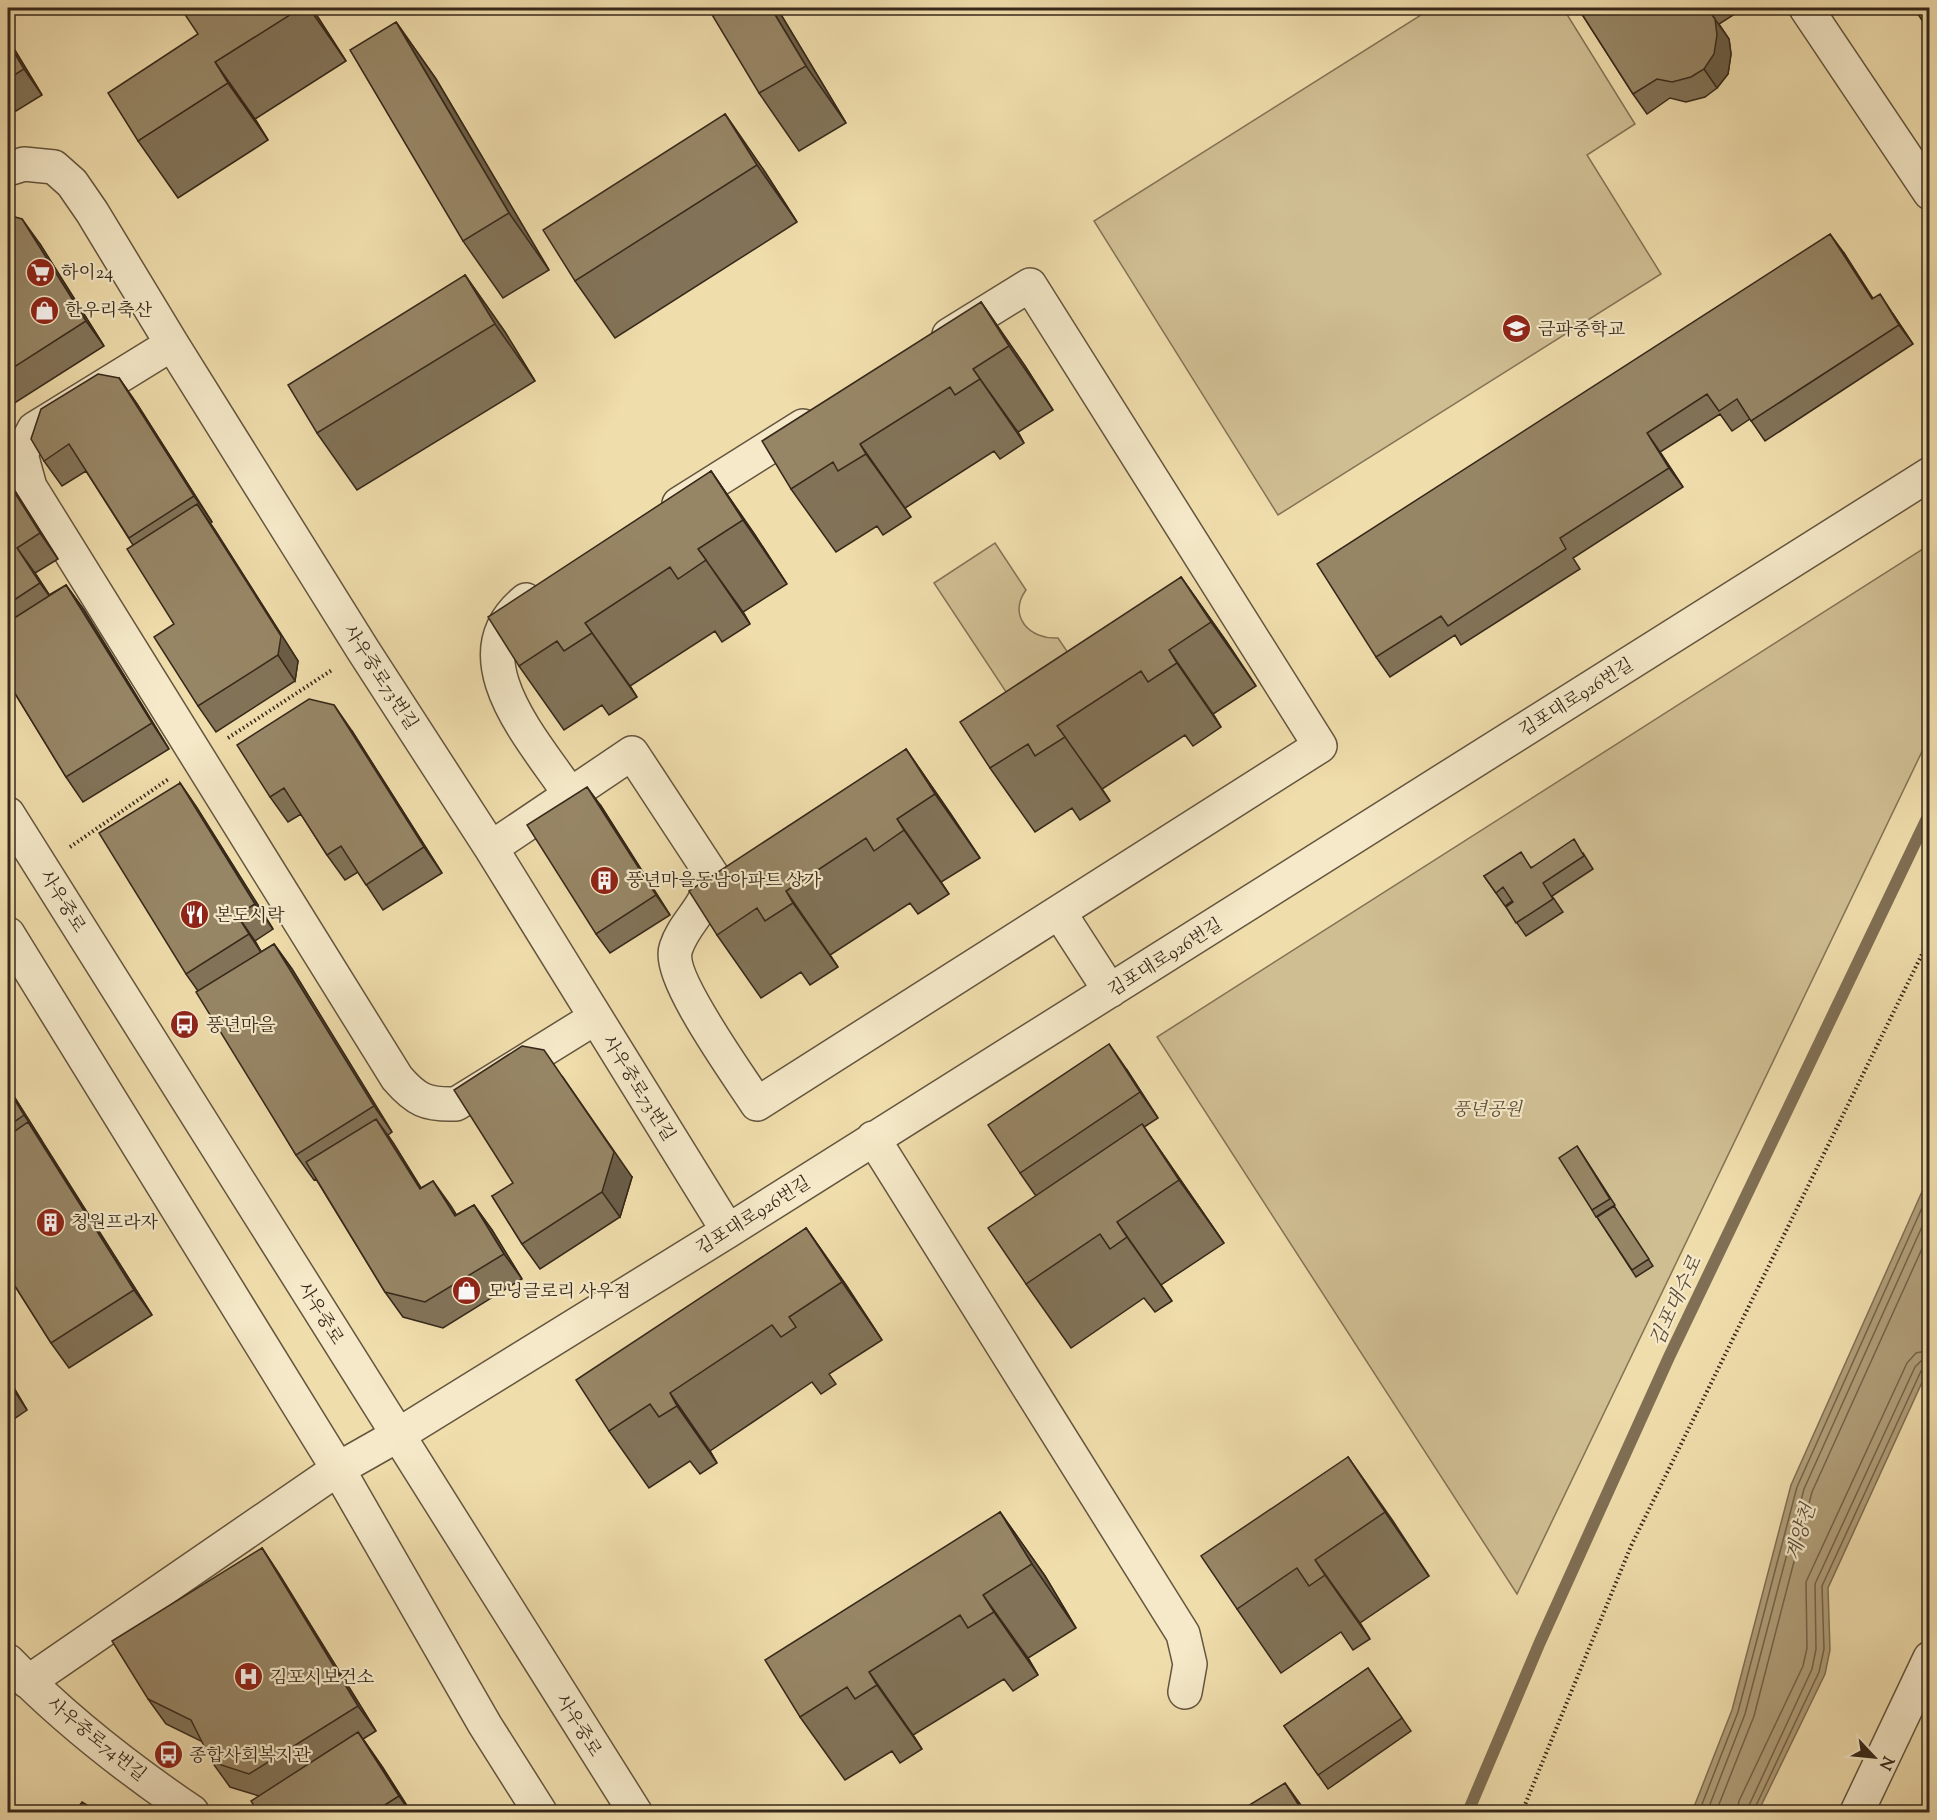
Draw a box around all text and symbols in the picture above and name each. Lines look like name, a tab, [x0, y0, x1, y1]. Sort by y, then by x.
supermarket icon: 하이24	[24, 256, 56, 288]
place label: 하이24	[61, 261, 113, 287]
shop icon: 한우리축산	[28, 294, 60, 326]
place label: 한우리축산	[65, 299, 153, 325]
school or university icon: 금파중학교	[1501, 313, 1533, 345]
place label: 금파중학교	[1538, 318, 1626, 344]
street label: 사우중로73번길	[336, 620, 423, 736]
street label: 김포대로926번길	[1515, 653, 1639, 744]
building icon: 풍년마을동남아파트 상가	[589, 864, 621, 896]
street label: 사우중로	[32, 866, 91, 938]
place label: 풍년마을동남아파트 상가	[626, 869, 822, 895]
restaurant icon: 본도시락	[178, 899, 210, 931]
place label: 본도시락	[215, 904, 285, 930]
street label: 김포대로926번길	[1104, 913, 1228, 1004]
bus stop icon: 풍년마을	[169, 1009, 201, 1041]
place label: 풍년마을	[206, 1014, 276, 1040]
street label: 사우중로73번길	[594, 1031, 680, 1147]
park label: 풍년공원	[1452, 1098, 1523, 1124]
street label: 김포대로926번길	[692, 1171, 816, 1262]
building icon: 청원프라자	[34, 1206, 66, 1238]
place label: 청원프라자	[71, 1211, 159, 1237]
water label: 김포대수로	[1644, 1252, 1711, 1352]
shop icon: 모닝글로리 사우점	[451, 1275, 483, 1307]
street label: 사우중로	[290, 1278, 349, 1350]
place label: 모닝글로리 사우점	[488, 1280, 631, 1306]
water label: 계양천	[1780, 1499, 1825, 1565]
hospital icon: 김포시보건소	[233, 1661, 265, 1693]
place label: 김포시보건소	[270, 1666, 374, 1692]
street label: 사우중로	[548, 1690, 607, 1762]
street label: 사우중로74번길	[40, 1692, 151, 1789]
north arrow	[1844, 1727, 1904, 1787]
bus stop icon: 종합사회복지관	[152, 1739, 184, 1771]
place label: 종합사회복지관	[189, 1744, 311, 1770]
text: N	[1872, 1752, 1898, 1773]

